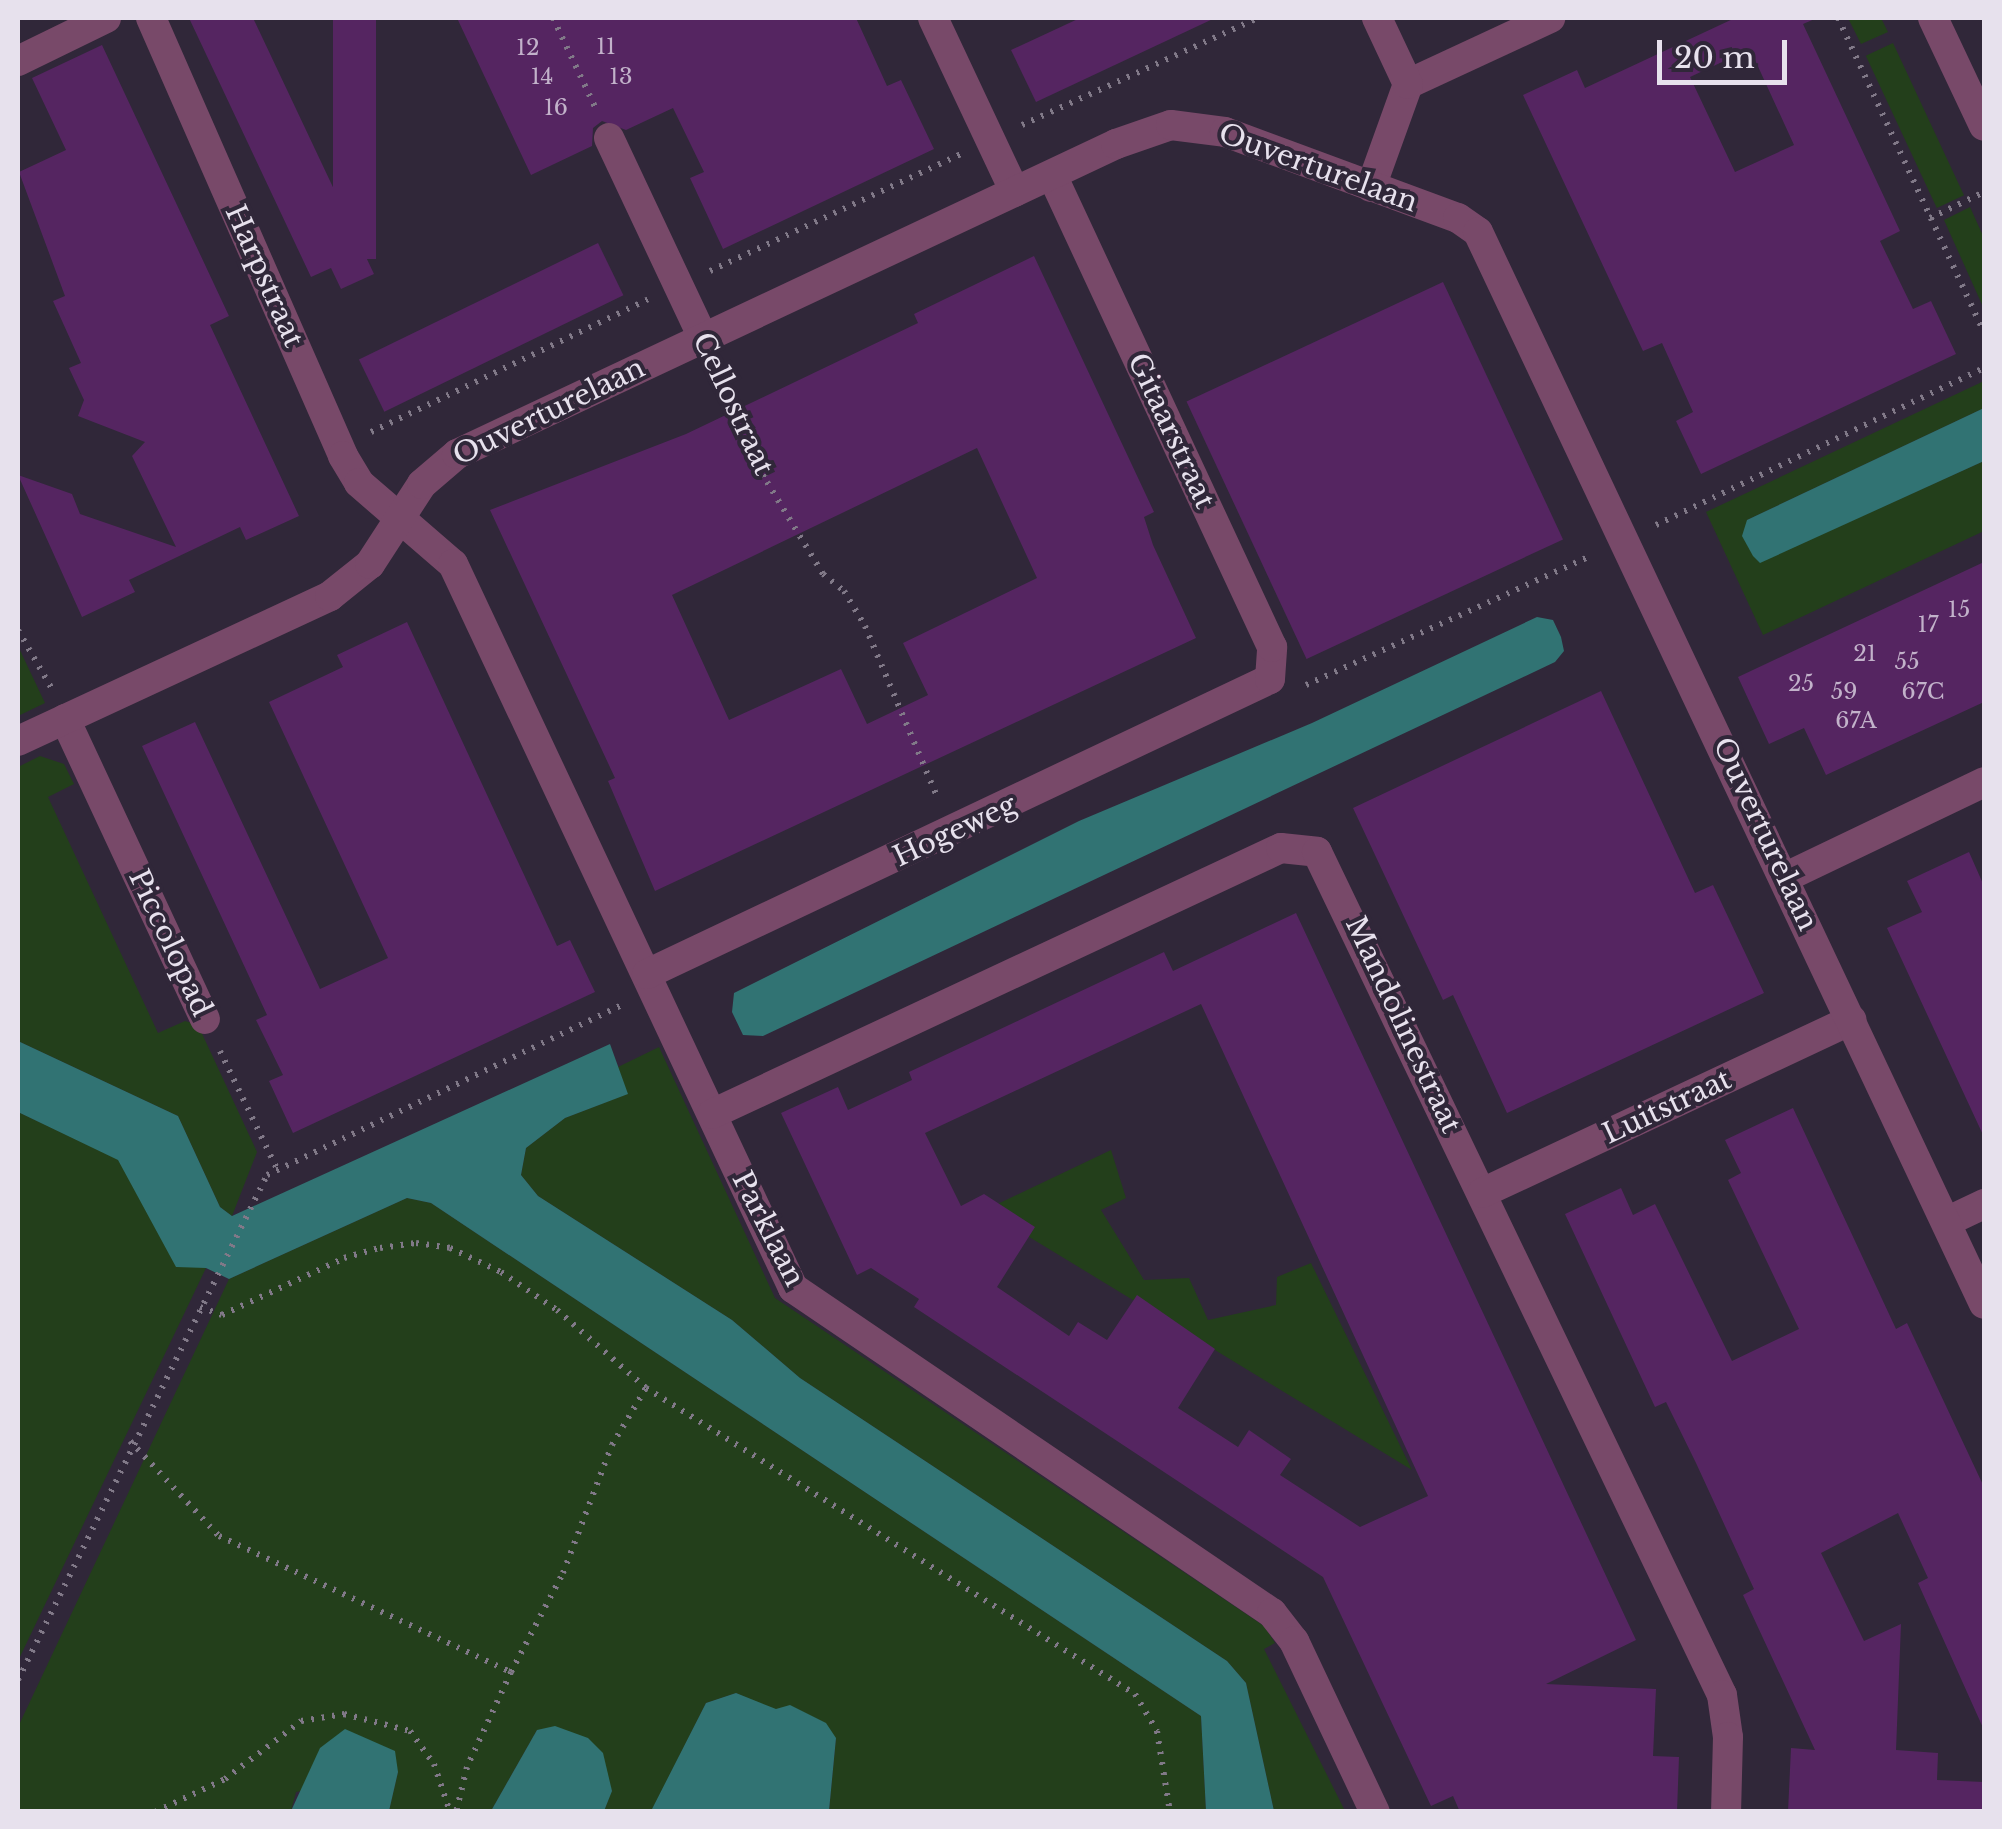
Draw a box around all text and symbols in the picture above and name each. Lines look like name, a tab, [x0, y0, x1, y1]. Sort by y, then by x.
scale bar	[1662, 20, 1792, 82]
house number: 11	[596, 34, 616, 60]
house number: 12	[516, 35, 540, 61]
text: 20 m	[1674, 39, 1755, 76]
house number: 14	[531, 64, 553, 90]
house number: 13	[609, 64, 633, 90]
house number: 16	[544, 95, 568, 121]
street label: Ouverturelaan	[1214, 116, 1422, 220]
street label: Harpstraat	[218, 200, 310, 352]
street label: Cellostraat	[685, 327, 781, 481]
street label: Gitaarstraat	[1120, 348, 1222, 514]
street label: Ouverturelaan	[448, 351, 650, 473]
house number: 15	[1948, 597, 1970, 623]
house number: 17	[1918, 612, 1938, 638]
house number: 21	[1853, 641, 1877, 667]
house number: 55	[1895, 649, 1919, 675]
house number: 25	[1788, 671, 1814, 697]
house number: 59	[1831, 679, 1857, 705]
house number: 67C	[1902, 679, 1944, 705]
house number: 67A	[1835, 708, 1877, 734]
street label: Ouverturelaan	[1706, 732, 1824, 936]
street label: Hogeweg	[888, 788, 1022, 874]
street label: Piccolopad	[121, 864, 219, 1022]
street label: Mandolinestraat	[1338, 912, 1468, 1138]
street label: Luitstraat	[1598, 1063, 1736, 1151]
street label: Parklaan	[725, 1166, 811, 1292]

